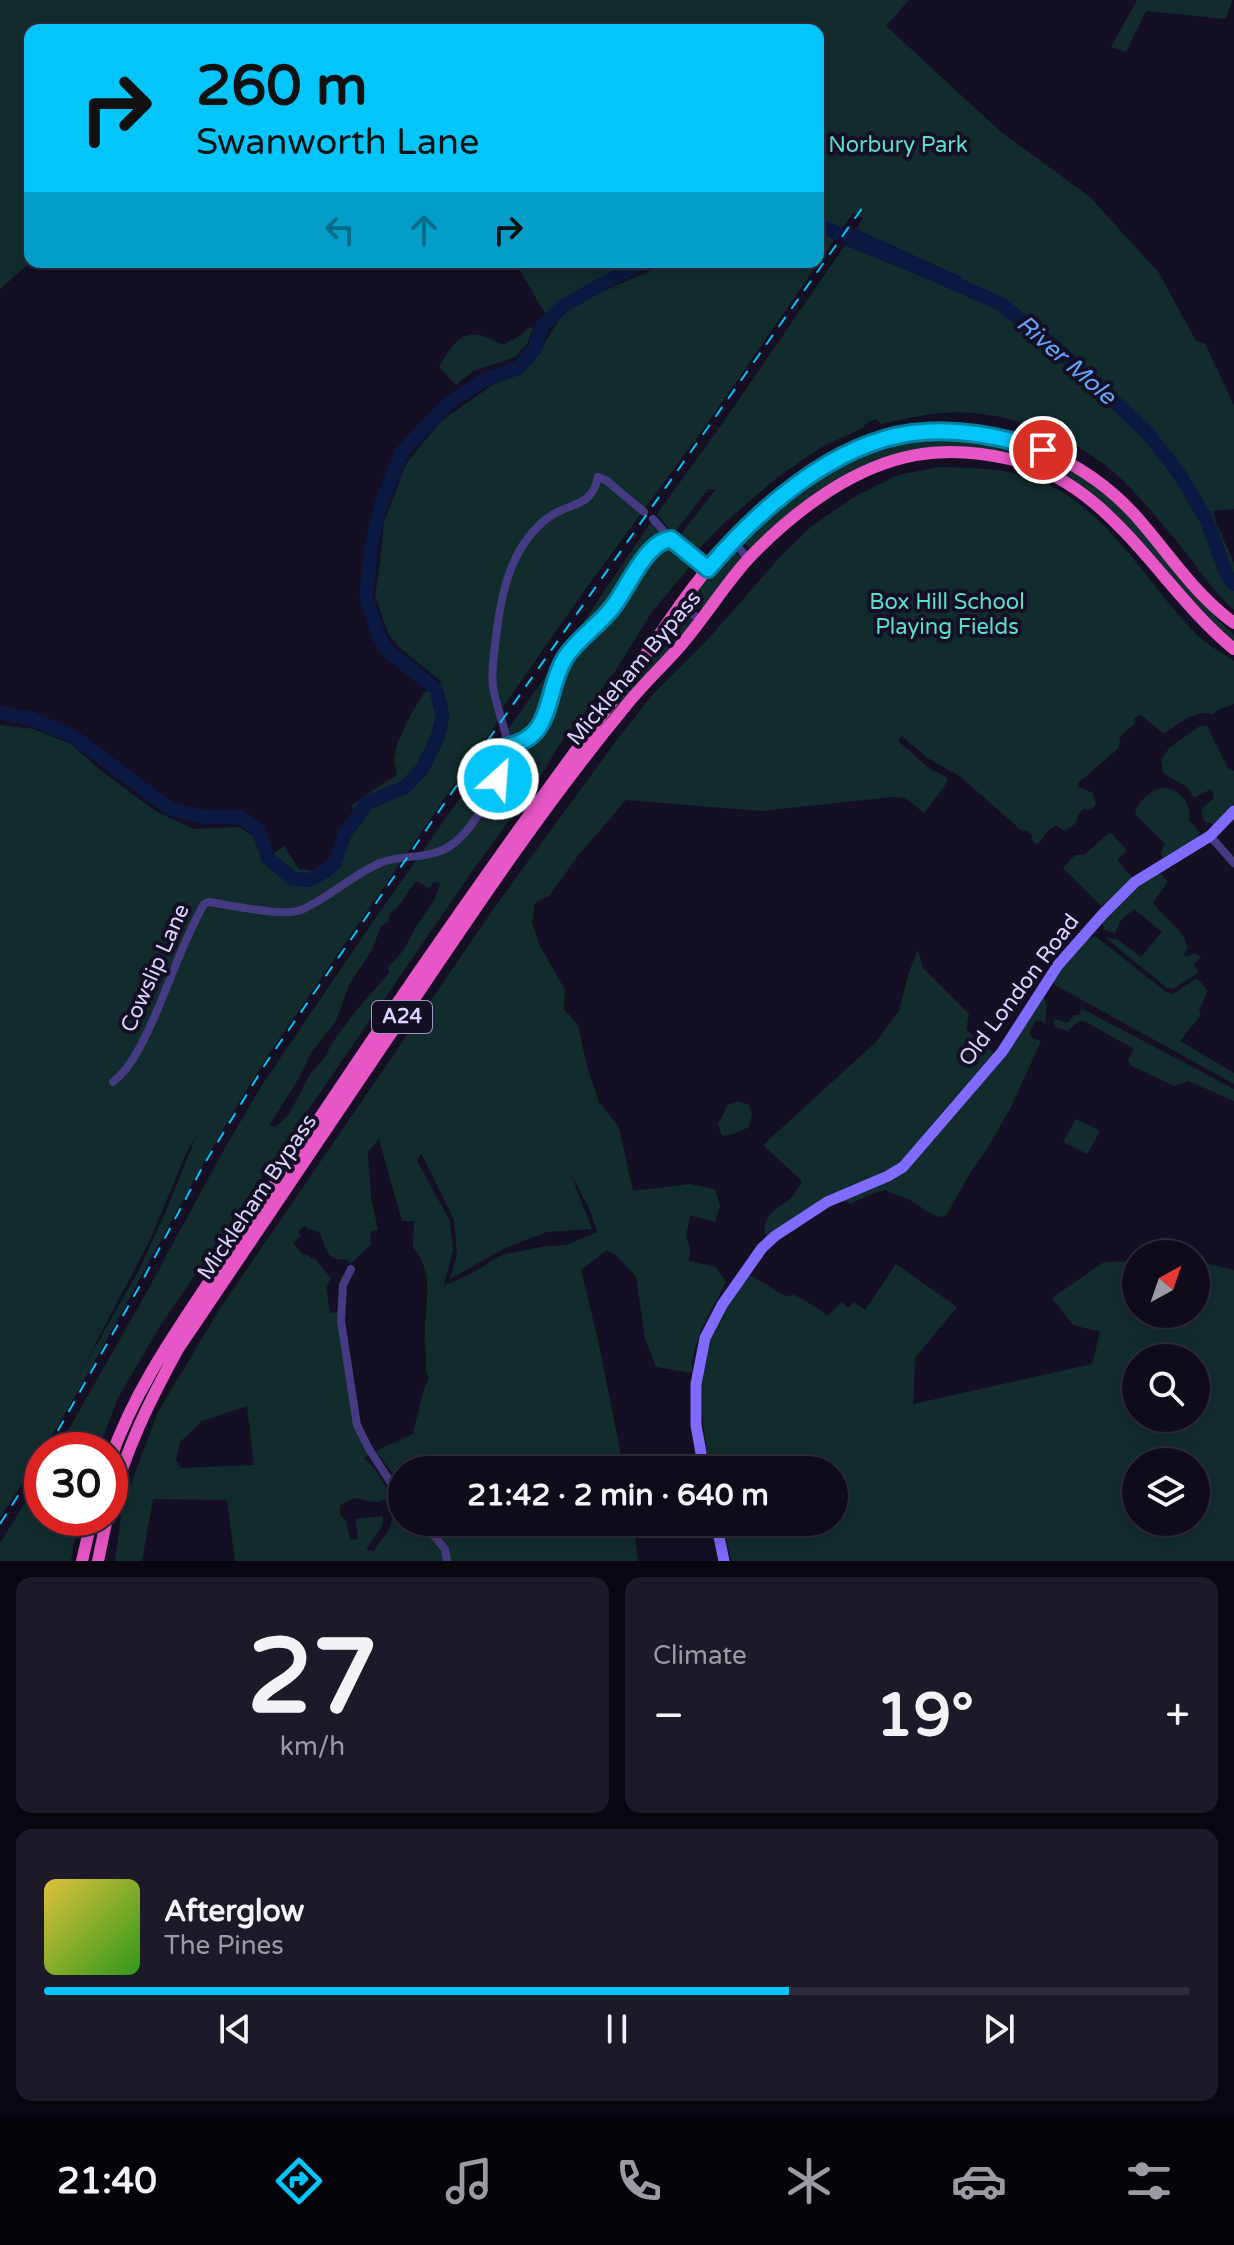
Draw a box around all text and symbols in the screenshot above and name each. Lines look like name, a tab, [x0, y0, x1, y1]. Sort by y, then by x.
text: 260 m	[196, 53, 367, 120]
icon: right	[64, 56, 168, 160]
text: Swanworth Lane	[196, 121, 479, 164]
park label: Norbury Park	[828, 132, 968, 158]
icon: left	[318, 208, 362, 252]
icon: ahead	[402, 208, 446, 252]
icon: right	[486, 208, 530, 252]
water label: River Mole	[1011, 309, 1122, 412]
pin	[1009, 416, 1077, 484]
icon: arrive	[1021, 428, 1065, 472]
street label: Mickleham Bypass	[562, 585, 706, 751]
park label: Box Hill School Playing Fields	[869, 589, 1025, 640]
position arrow	[456, 737, 540, 821]
street label: Cowslip Lane	[115, 900, 195, 1036]
street label: Old London Road	[953, 909, 1085, 1071]
road number: A24	[372, 1001, 432, 1033]
street label: Mickleham Bypass	[192, 1109, 322, 1285]
north arrow	[1122, 1240, 1210, 1328]
map controls	[1122, 1240, 1210, 1536]
button: search	[1122, 1344, 1210, 1432]
speed limit sign: 30	[24, 1432, 128, 1536]
button: layers	[1122, 1448, 1210, 1536]
text: 21:42 · 2 min · 640 m	[467, 1477, 769, 1514]
text: 27	[247, 1616, 378, 1741]
text: Climate	[653, 1640, 747, 1671]
text: 19°	[876, 1680, 974, 1752]
text: −	[653, 1690, 684, 1743]
text: +	[1165, 1690, 1190, 1743]
text: km/h	[280, 1731, 345, 1762]
text: Afterglow	[164, 1893, 304, 1930]
text: The Pines	[164, 1930, 284, 1961]
icon: previous	[213, 2007, 257, 2051]
icon: pause	[595, 2007, 639, 2051]
icon: next	[977, 2007, 1021, 2051]
icon: directions	[271, 2153, 327, 2209]
icon: music	[441, 2153, 497, 2209]
icon: phone	[611, 2153, 667, 2209]
icon: climate	[781, 2153, 837, 2209]
icon: car	[951, 2153, 1007, 2209]
icon: filters	[1121, 2153, 1177, 2209]
text: 21:40	[57, 2160, 157, 2203]

